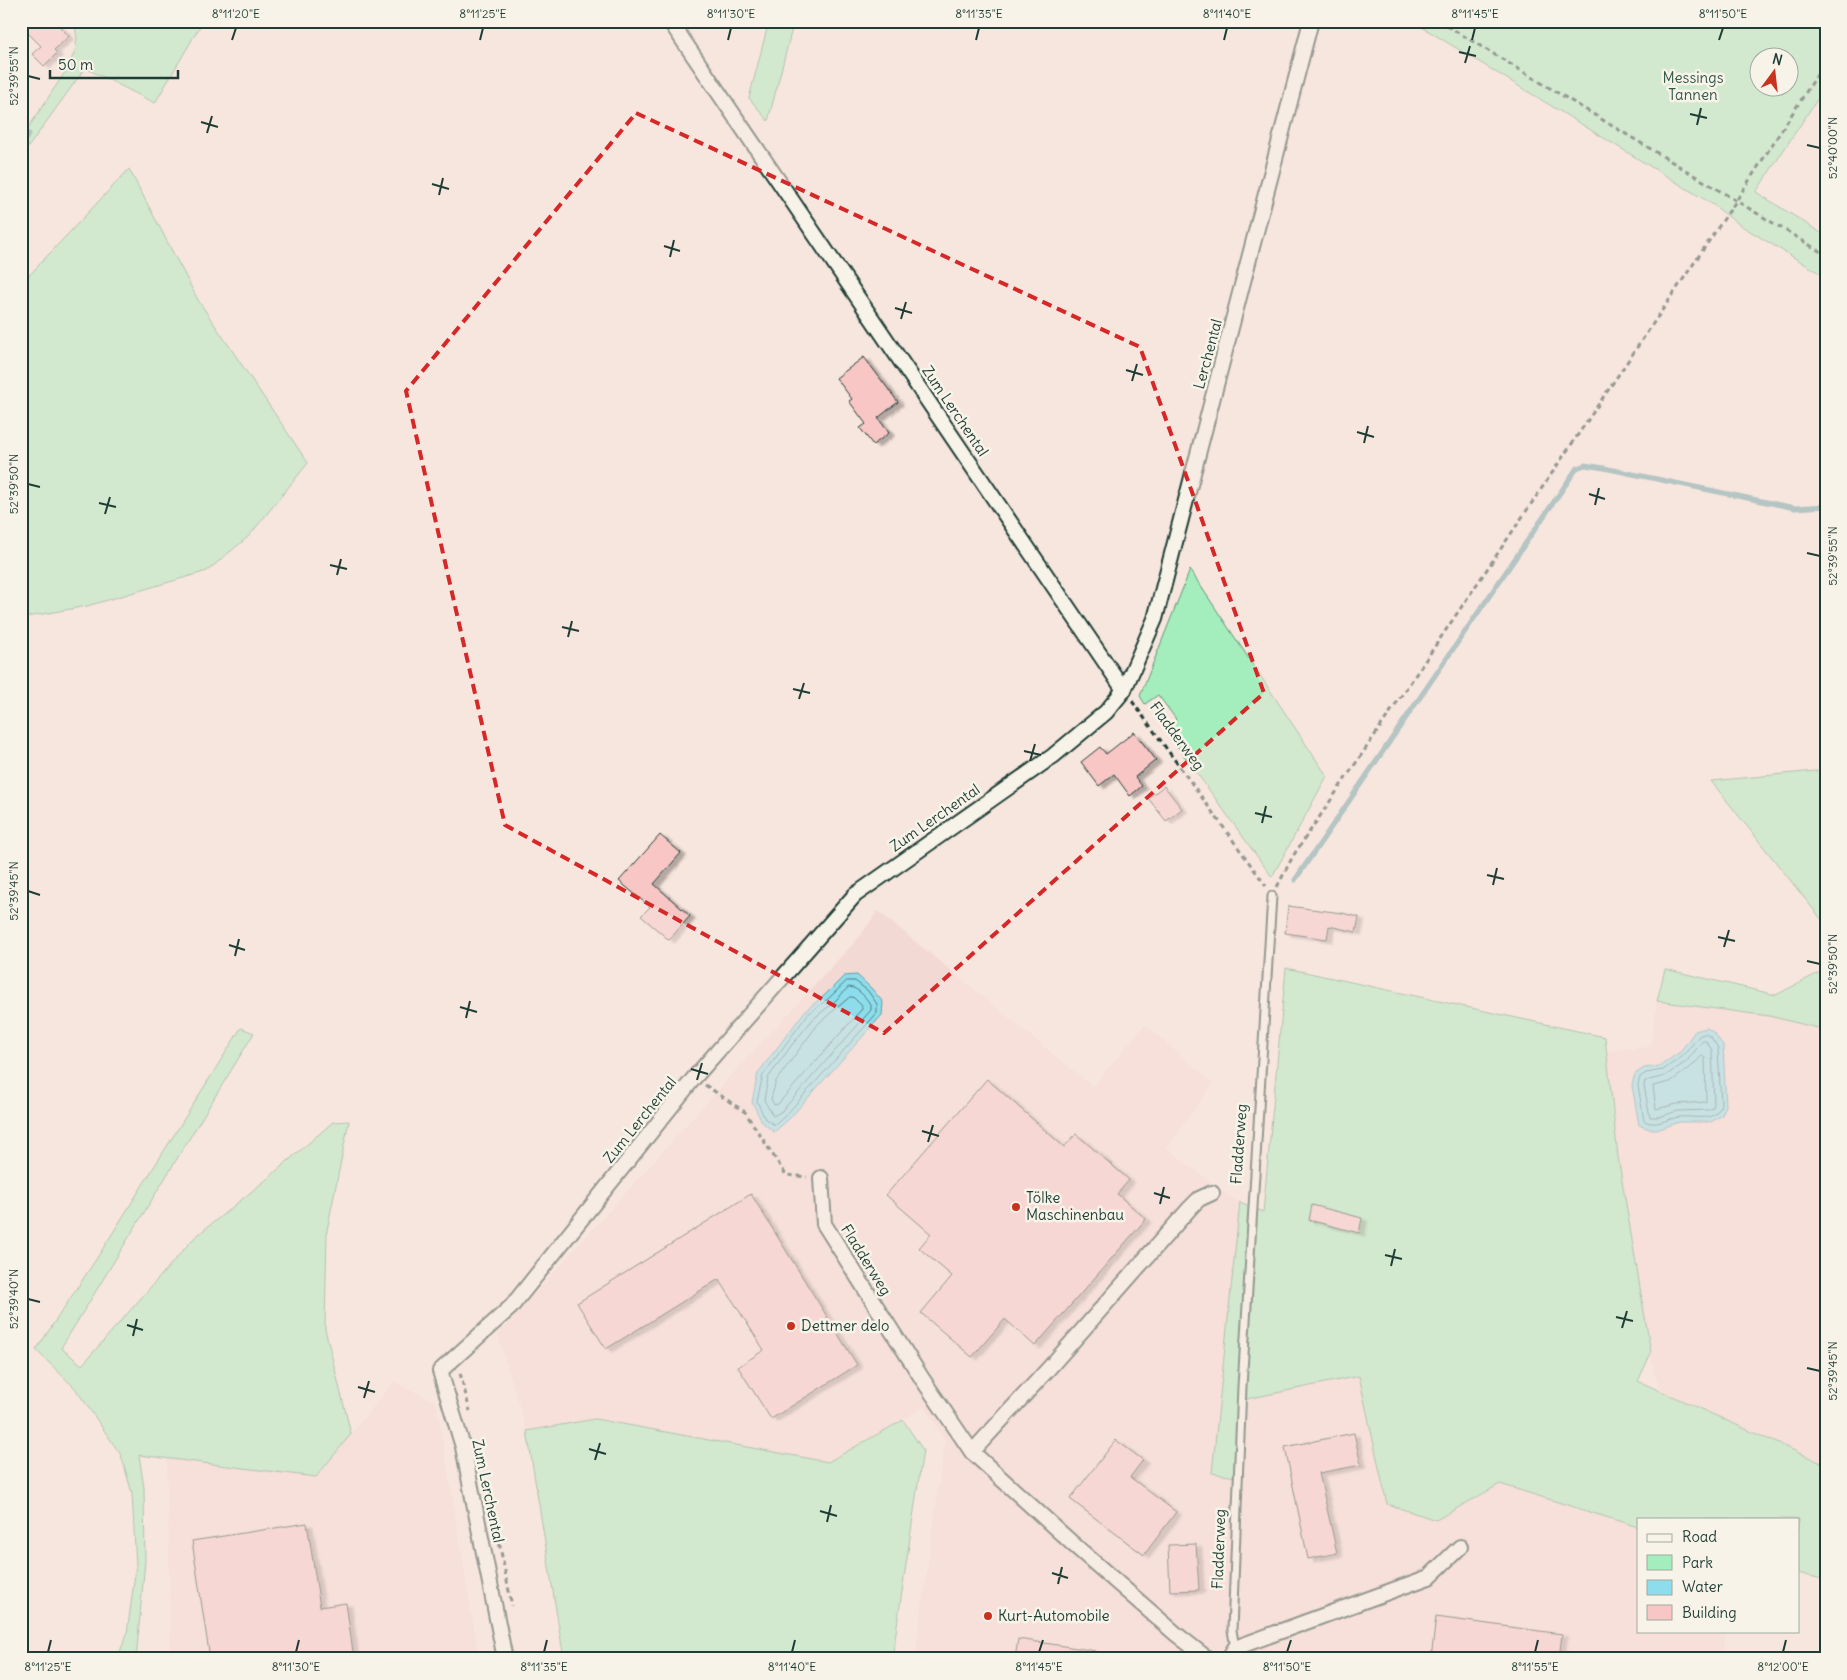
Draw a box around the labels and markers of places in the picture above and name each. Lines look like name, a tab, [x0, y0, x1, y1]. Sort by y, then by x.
place label: Tölke Maschinenbau	[1026, 1188, 1124, 1224]
marker: Tölke Maschinenbau	[1010, 1201, 1022, 1213]
place label: Dettmer delo	[801, 1316, 889, 1335]
marker: Dettmer delo	[785, 1320, 797, 1332]
place label: Kurt-Automobile	[998, 1606, 1110, 1625]
marker: Kurt-Automobile	[982, 1610, 994, 1622]

